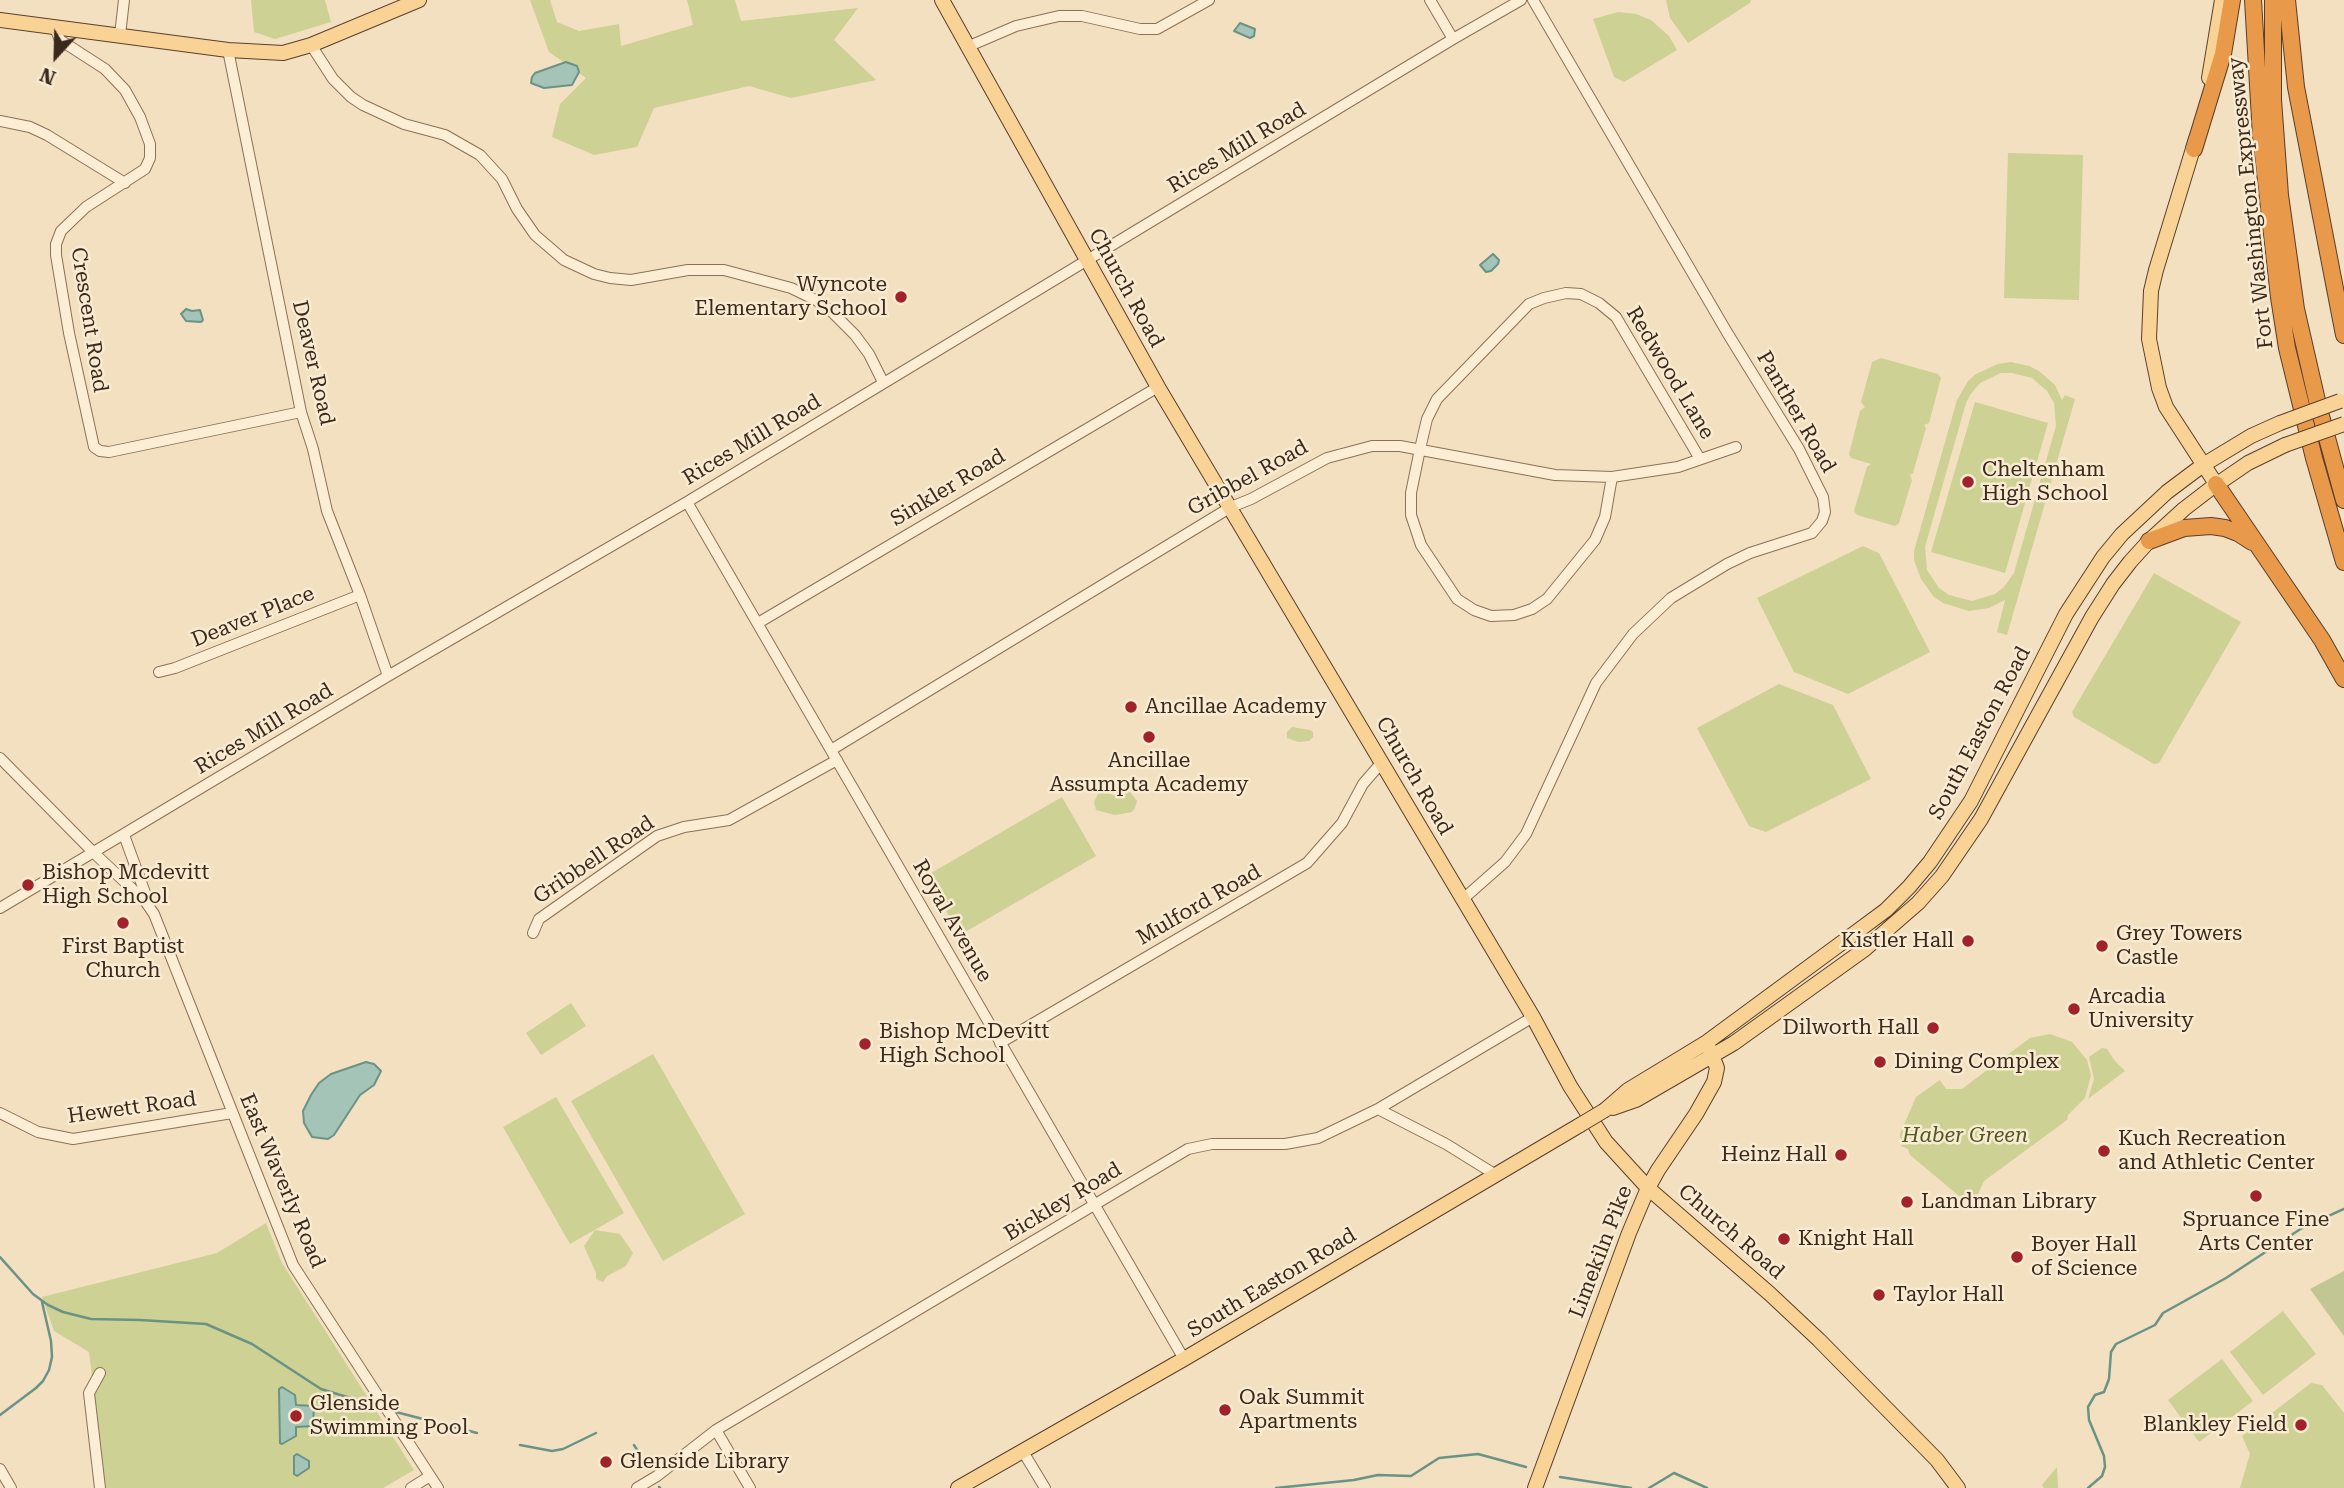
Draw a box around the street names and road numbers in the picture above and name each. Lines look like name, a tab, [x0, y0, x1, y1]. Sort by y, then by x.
street label: Fort Washington Expressway	[2223, 56, 2279, 350]
street label: Rices Mill Road	[1163, 97, 1311, 199]
street label: Church Road	[1083, 224, 1169, 352]
street label: Crescent Road	[65, 246, 113, 394]
street label: Deaver Road	[286, 298, 340, 428]
street label: Redwood Lane	[1620, 302, 1720, 444]
street label: Panther Road	[1751, 347, 1841, 477]
street label: Rices Mill Road	[678, 389, 826, 491]
street label: Gribbel Road	[1183, 435, 1313, 521]
street label: Sinkler Road	[886, 444, 1010, 532]
street label: Deaver Place	[188, 581, 318, 653]
street label: South Easton Road	[1924, 642, 2036, 824]
street label: Rices Mill Road	[190, 678, 338, 780]
street label: Church Road	[1370, 712, 1458, 840]
street label: Gribbell Road	[529, 810, 659, 910]
street label: Royal Avenue	[907, 855, 997, 987]
street label: Mulford Road	[1132, 859, 1266, 951]
street label: Hewett Road	[66, 1086, 198, 1130]
street label: East Waverly Road	[234, 1090, 330, 1272]
street label: Bickley Road	[1000, 1157, 1126, 1247]
street label: Church Road	[1673, 1179, 1789, 1285]
street label: Limekiln Pike	[1564, 1182, 1638, 1322]
street label: South Easton Road	[1183, 1223, 1361, 1343]

